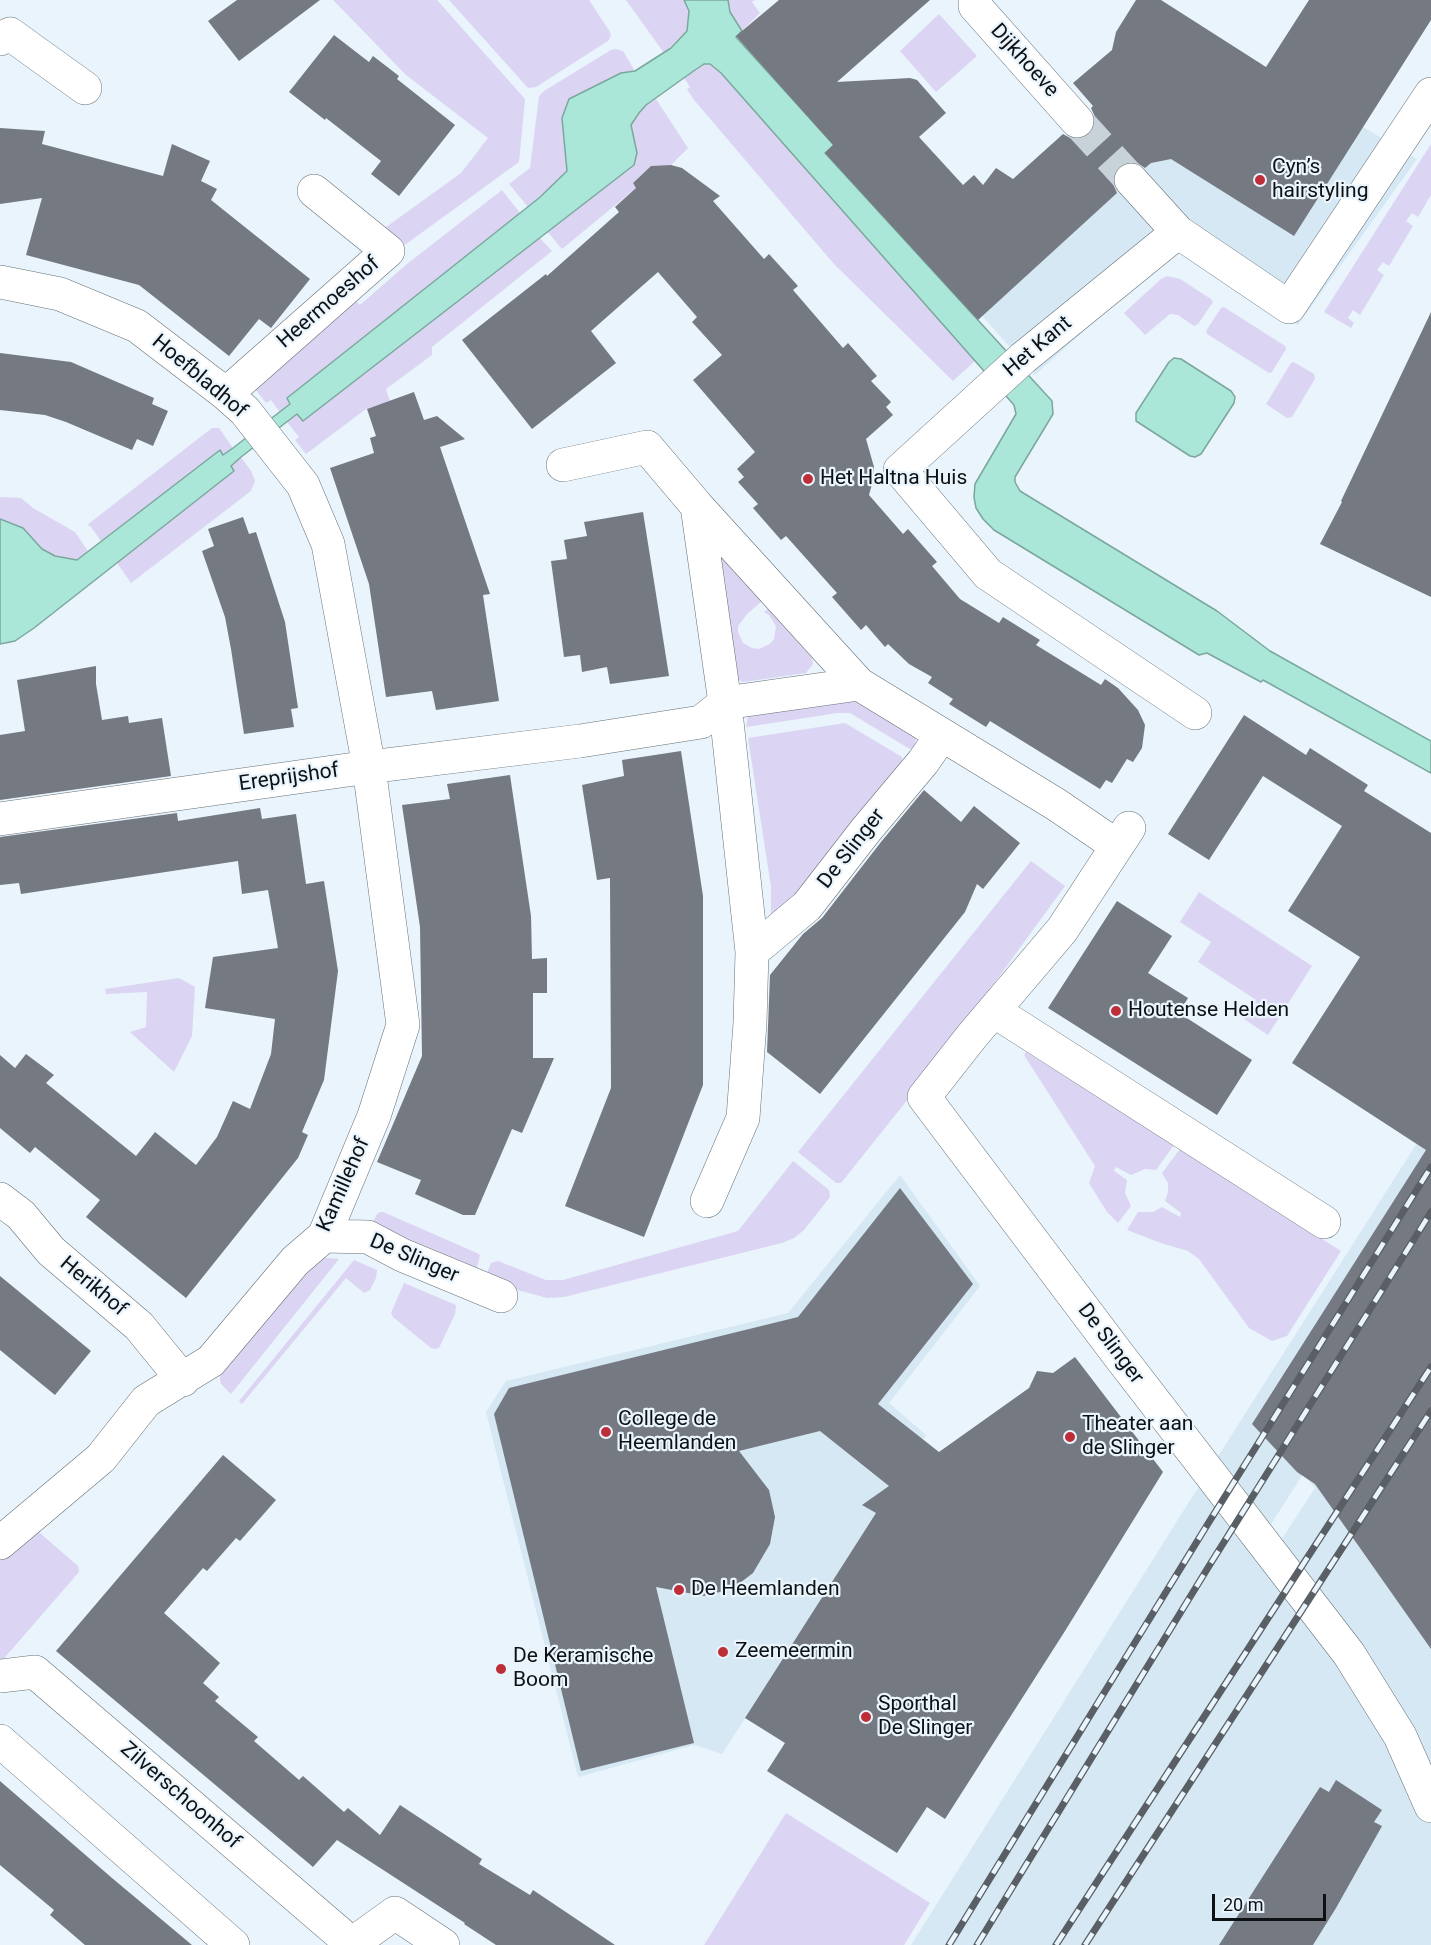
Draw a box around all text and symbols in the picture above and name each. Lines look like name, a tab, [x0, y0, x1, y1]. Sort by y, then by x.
street label: Dijkhoeve	[984, 19, 1064, 103]
place label: Cyn’s hairstyling	[1272, 155, 1368, 205]
marker: Cyn’s hairstyling	[1253, 173, 1267, 187]
street label: Heermoeshof	[273, 252, 385, 354]
street label: Het Kant	[999, 311, 1077, 383]
street label: Hoefbladhof	[146, 330, 252, 424]
place label: Het Haltna Huis	[820, 466, 967, 492]
marker: Het Haltna Huis	[801, 472, 815, 486]
street label: Ereprijshof	[237, 759, 341, 797]
street label: De Slinger	[813, 804, 891, 894]
place label: Houtense Helden	[1128, 998, 1289, 1024]
marker: Houtense Helden	[1109, 1004, 1123, 1018]
street label: Kamillehof	[312, 1134, 376, 1236]
street label: De Slinger	[366, 1229, 462, 1289]
street label: Herikhof	[54, 1252, 132, 1322]
street label: De Slinger	[1072, 1299, 1148, 1389]
place label: College de Heemlanden	[618, 1407, 736, 1457]
place label: Theater aan de Slinger	[1082, 1412, 1193, 1462]
marker: College de Heemlanden	[599, 1425, 613, 1439]
marker: Theater aan de Slinger	[1063, 1430, 1077, 1444]
place label: De Heemlanden	[691, 1577, 839, 1603]
marker: De Heemlanden	[672, 1583, 686, 1597]
place label: Zeemeermin	[735, 1639, 853, 1665]
place label: De Keramische Boom	[513, 1644, 653, 1694]
marker: Zeemeermin	[716, 1645, 730, 1659]
marker: De Keramische Boom	[494, 1662, 508, 1676]
place label: Sporthal De Slinger	[878, 1692, 972, 1742]
marker: Sporthal De Slinger	[859, 1710, 873, 1724]
street label: Zilverschoonhof	[115, 1737, 245, 1855]
scale bar	[1215, 1882, 1329, 1920]
text: 20 m	[1223, 1894, 1263, 1915]

